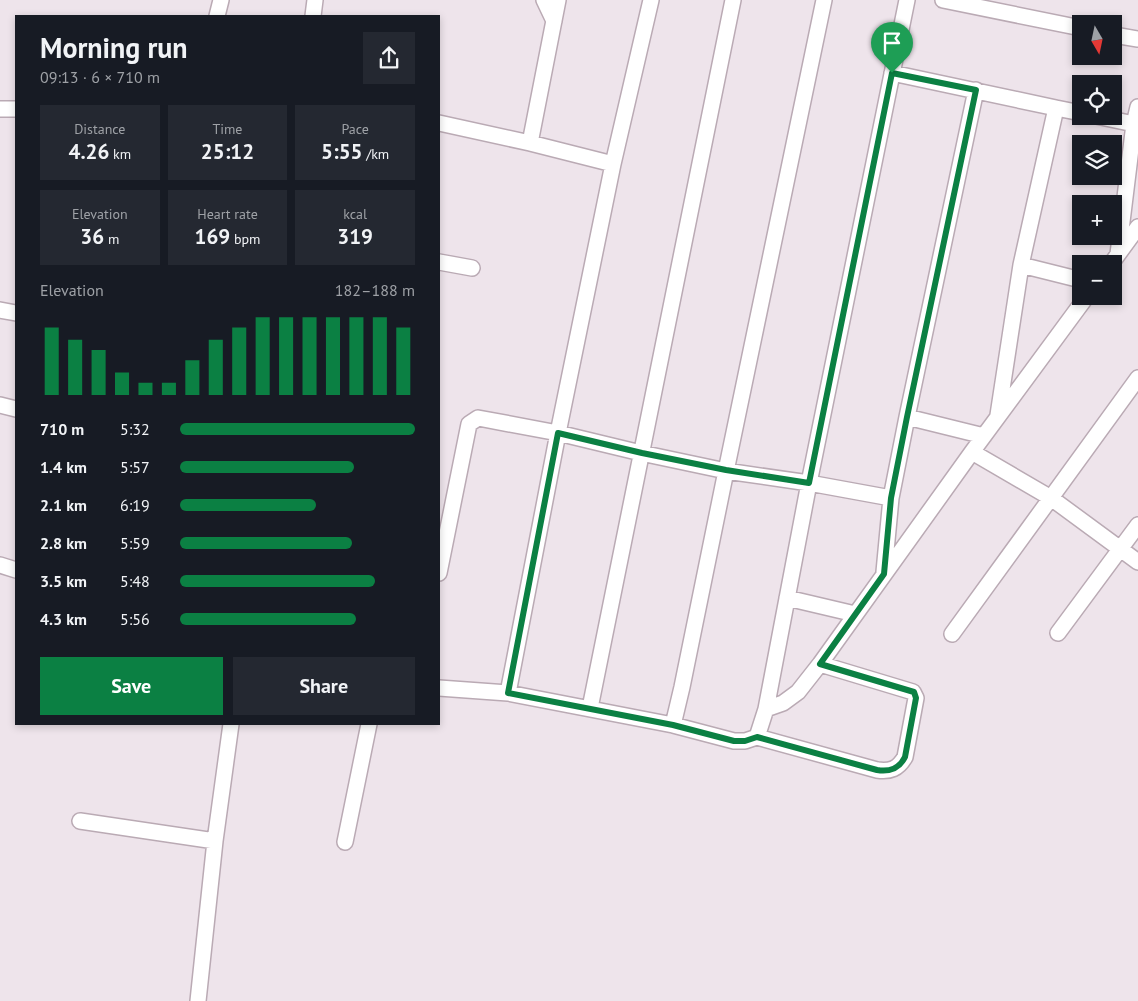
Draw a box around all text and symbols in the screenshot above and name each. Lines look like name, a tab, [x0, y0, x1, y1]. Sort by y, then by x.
north arrow	[1072, 15, 1122, 65]
map controls	[1072, 15, 1122, 305]
pin	[871, 22, 913, 73]
text: Morning run	[40, 29, 188, 66]
icon: arrive	[878, 29, 906, 57]
button: share	[363, 32, 415, 84]
text: 09:13 · 6 × 710 m	[40, 67, 160, 87]
button: locate	[1072, 75, 1122, 125]
text: Distance	[74, 120, 125, 138]
text: Time	[212, 120, 243, 138]
text: Pace	[341, 120, 369, 138]
button: layers	[1072, 135, 1122, 185]
text: 4.26	[68, 138, 109, 165]
text: 25:12	[201, 138, 254, 165]
text: 5:55	[321, 138, 362, 165]
text: km	[109, 145, 131, 163]
text: /km	[362, 145, 389, 163]
button: +	[1072, 195, 1122, 245]
text: Elevation	[72, 205, 128, 223]
text: Heart rate	[197, 205, 258, 223]
text: kcal	[343, 205, 367, 223]
text: 36	[80, 223, 104, 250]
text: 169	[195, 223, 230, 250]
text: 319	[337, 223, 373, 250]
text: m	[104, 230, 119, 248]
text: bpm	[230, 230, 260, 248]
button: −	[1072, 255, 1122, 305]
text: Elevation	[40, 280, 104, 300]
text: 182–188 m	[335, 280, 415, 300]
text: 710 m	[40, 419, 84, 439]
text: 5:32	[120, 419, 150, 439]
text: 1.4 km	[40, 457, 87, 477]
text: 5:57	[120, 457, 150, 477]
text: 2.1 km	[40, 495, 87, 515]
text: 6:19	[120, 495, 150, 515]
text: 2.8 km	[40, 533, 87, 553]
text: 5:59	[120, 533, 150, 553]
text: 3.5 km	[40, 571, 87, 591]
text: 5:48	[120, 571, 150, 591]
text: 4.3 km	[40, 609, 87, 629]
text: 5:56	[120, 609, 150, 629]
button: Save	[40, 657, 223, 715]
button: Share	[233, 657, 415, 715]

